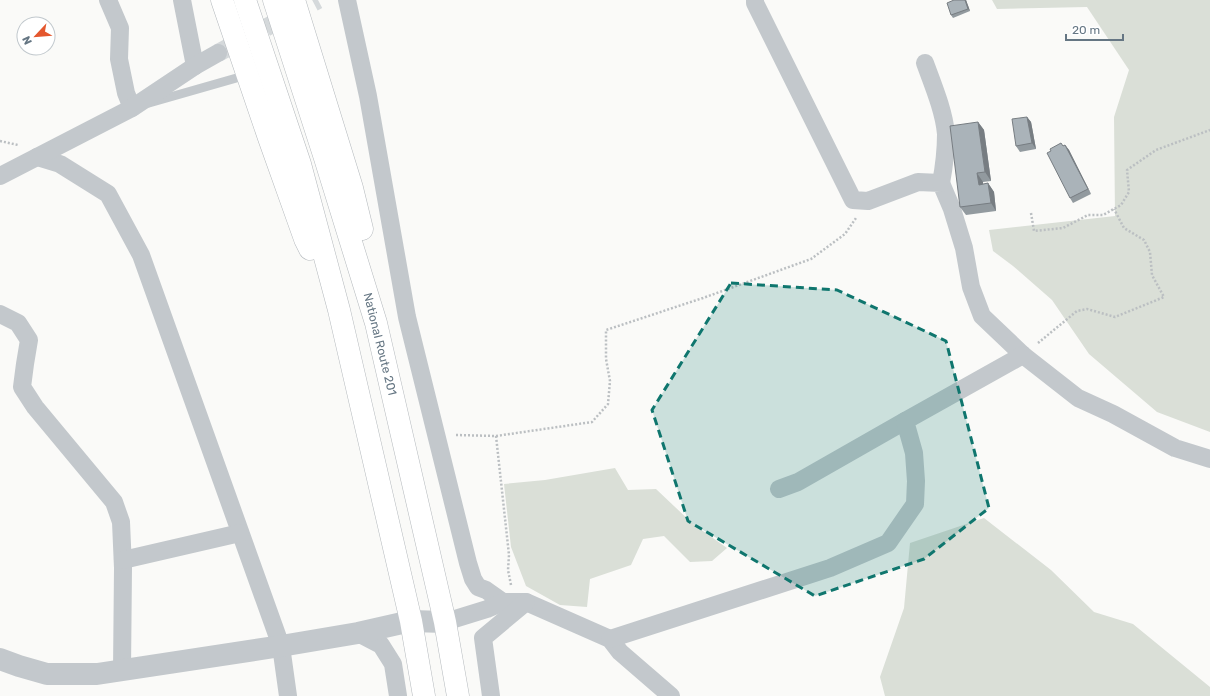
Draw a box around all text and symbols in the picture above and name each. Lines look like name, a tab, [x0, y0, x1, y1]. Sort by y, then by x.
north arrow	[16, 16, 56, 56]
scale bar	[1066, 16, 1123, 42]
text: 20 m	[1072, 23, 1100, 37]
text: N	[20, 34, 35, 47]
street label: National Route 201	[360, 291, 400, 397]

